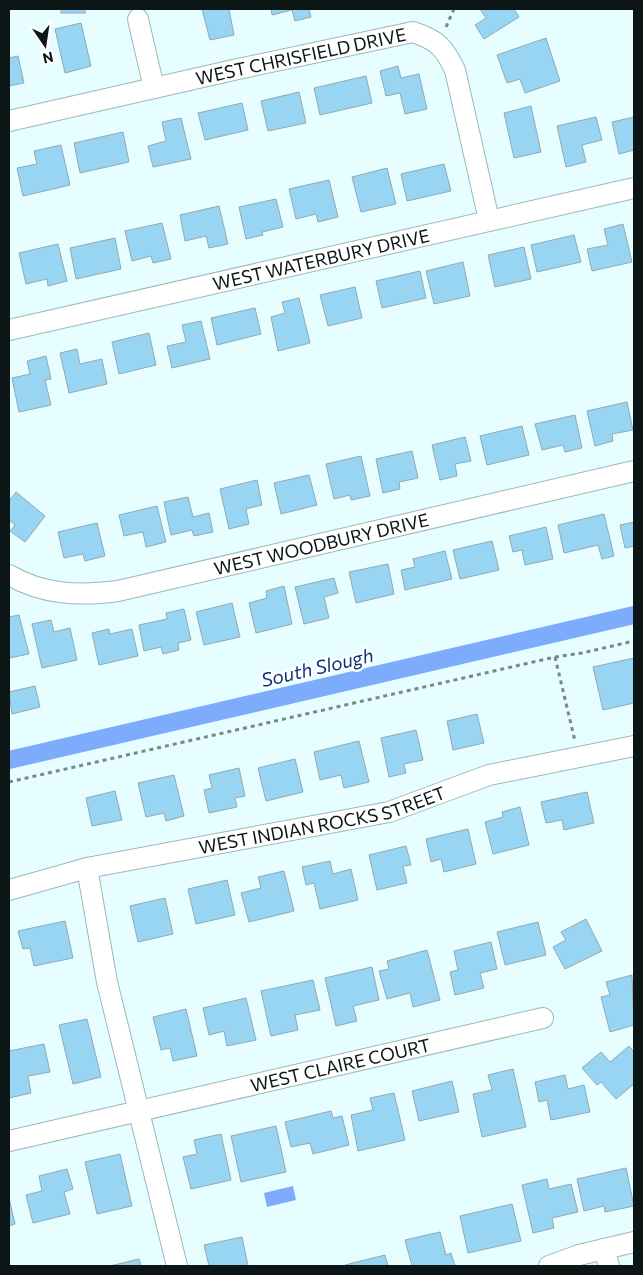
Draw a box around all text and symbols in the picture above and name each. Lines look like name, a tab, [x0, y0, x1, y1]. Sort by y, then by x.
north arrow	[20, 20, 70, 70]
street label: WEST CHRISFIELD DRIVE	[194, 23, 408, 89]
text: N	[41, 49, 55, 68]
street label: WEST WATERBURY DRIVE	[211, 224, 432, 294]
street label: WEST WOODBURY DRIVE	[212, 508, 431, 579]
water label: South Slough	[259, 643, 375, 691]
street label: WEST INDIAN ROCKS STREET	[197, 781, 448, 858]
street label: WEST CLAIRE COURT	[248, 1033, 433, 1096]

